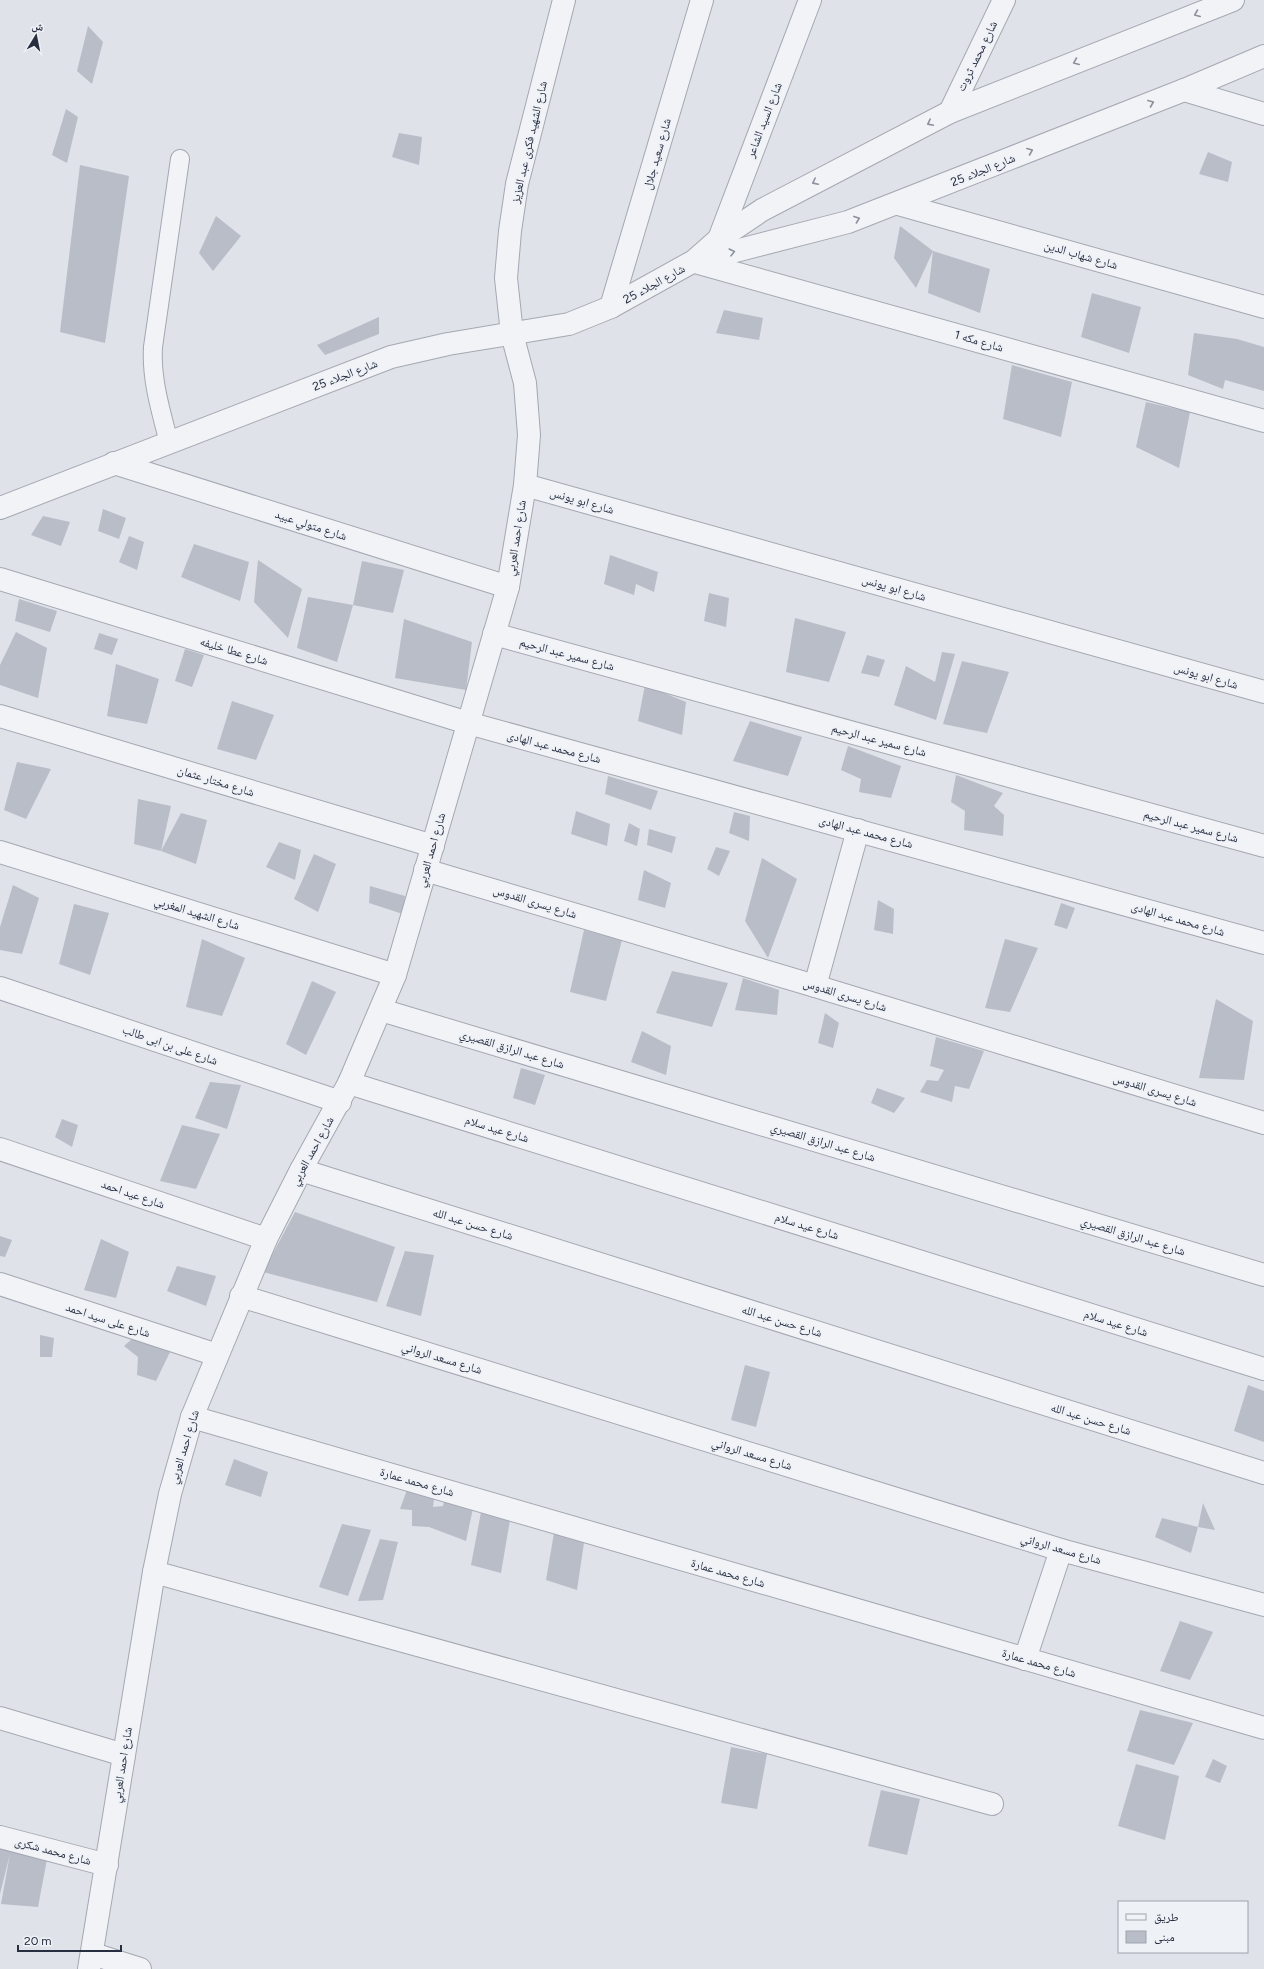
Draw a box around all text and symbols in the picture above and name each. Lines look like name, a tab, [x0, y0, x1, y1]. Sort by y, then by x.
one-way arrow	[1194, 10, 1201, 18]
north arrow	[16, 16, 56, 56]
street label: شارع محمد ثروت	[954, 18, 1001, 94]
text: ش	[31, 19, 45, 35]
one-way arrow	[1073, 58, 1080, 66]
street label: شارع الشهيد فكرى عبد العزيز	[508, 80, 551, 206]
street label: شارع السيد الشاعر	[743, 80, 786, 161]
one-way arrow	[1148, 99, 1155, 107]
street label: شارع سعيد جلال	[640, 117, 675, 192]
one-way arrow	[927, 118, 935, 125]
one-way arrow	[1026, 148, 1034, 156]
street label: شارع الجلاء 25	[949, 151, 1018, 190]
one-way arrow	[812, 177, 819, 185]
one-way arrow	[854, 215, 861, 224]
street label: شارع شهاب الدين	[1042, 238, 1119, 273]
one-way arrow	[728, 249, 735, 257]
street label: شارع الجلاء 25	[621, 261, 688, 308]
street label: شارع مكه 1	[953, 327, 1005, 356]
street label: شارع الجلاء 25	[311, 356, 380, 395]
street label: شارع ابو يونس	[548, 485, 616, 518]
street label: شارع احمد العربي	[503, 499, 532, 577]
street label: شارع متولي عبيد	[272, 507, 349, 546]
street label: شارع ابو يونس	[860, 572, 928, 605]
street label: شارع عطا خليفه	[198, 634, 270, 669]
street label: شارع سمير عبد الرحيم	[518, 635, 616, 674]
street label: شارع ابو يونس	[1172, 660, 1240, 693]
street label: شارع سمير عبد الرحيم	[830, 721, 928, 760]
street label: شارع محمد عبد الهادى	[505, 728, 602, 767]
street label: شارع مختار عثمان	[176, 763, 256, 800]
street label: شارع سمير عبد الرحيم	[1142, 807, 1240, 846]
street label: شارع احمد العربي	[414, 811, 451, 890]
street label: شارع محمد عبد الهادى	[817, 813, 914, 852]
street label: شارع يسرى القدوس	[491, 883, 579, 922]
street label: شارع الشهيد المغربي	[152, 893, 241, 936]
street label: شارع محمد عبد الهادى	[1129, 899, 1226, 940]
street label: شارع يسرى القدوس	[801, 976, 889, 1015]
street label: شارع على بن ابى طالب	[120, 1022, 220, 1069]
street label: شارع عبد الرازق القصيري	[457, 1026, 566, 1074]
street label: شارع يسرى القدوس	[1111, 1071, 1199, 1110]
street label: شارع عيد سلام	[463, 1113, 531, 1146]
street label: شارع احمد العربي	[287, 1114, 339, 1189]
street label: شارع عبد الرازق القصيري	[768, 1119, 877, 1167]
street label: شارع عيد احمد	[99, 1177, 167, 1212]
street label: شارع حسن عبد الله	[431, 1205, 515, 1244]
street label: شارع عيد سلام	[773, 1210, 841, 1243]
street label: شارع عبد الرازق القصيري	[1078, 1213, 1187, 1261]
street label: شارع على سيد احمد	[64, 1300, 152, 1341]
street label: شارع حسن عبد الله	[740, 1302, 824, 1341]
street label: شارع عيد سلام	[1082, 1307, 1150, 1340]
street label: شارع مسعد الرواني	[399, 1339, 484, 1380]
street label: شارع حسن عبد الله	[1049, 1400, 1133, 1439]
street label: شارع احمد العربي	[166, 1408, 205, 1487]
street label: شارع مسعد الرواني	[709, 1435, 794, 1476]
street label: شارع محمد عمارة	[378, 1465, 456, 1500]
street label: شارع مسعد الرواني	[1018, 1531, 1103, 1570]
street label: شارع محمد عمارة	[689, 1556, 767, 1591]
street label: شارع محمد عمارة	[1000, 1646, 1078, 1681]
street label: شارع احمد العربي	[109, 1726, 138, 1804]
street label: شارع محمد شكرى	[13, 1834, 93, 1869]
legend	[1118, 1901, 1248, 1953]
text: طريق	[1154, 1910, 1179, 1924]
scale bar	[18, 1927, 121, 1953]
text: مبنى	[1154, 1930, 1175, 1944]
text: 20 m	[24, 1934, 52, 1948]

